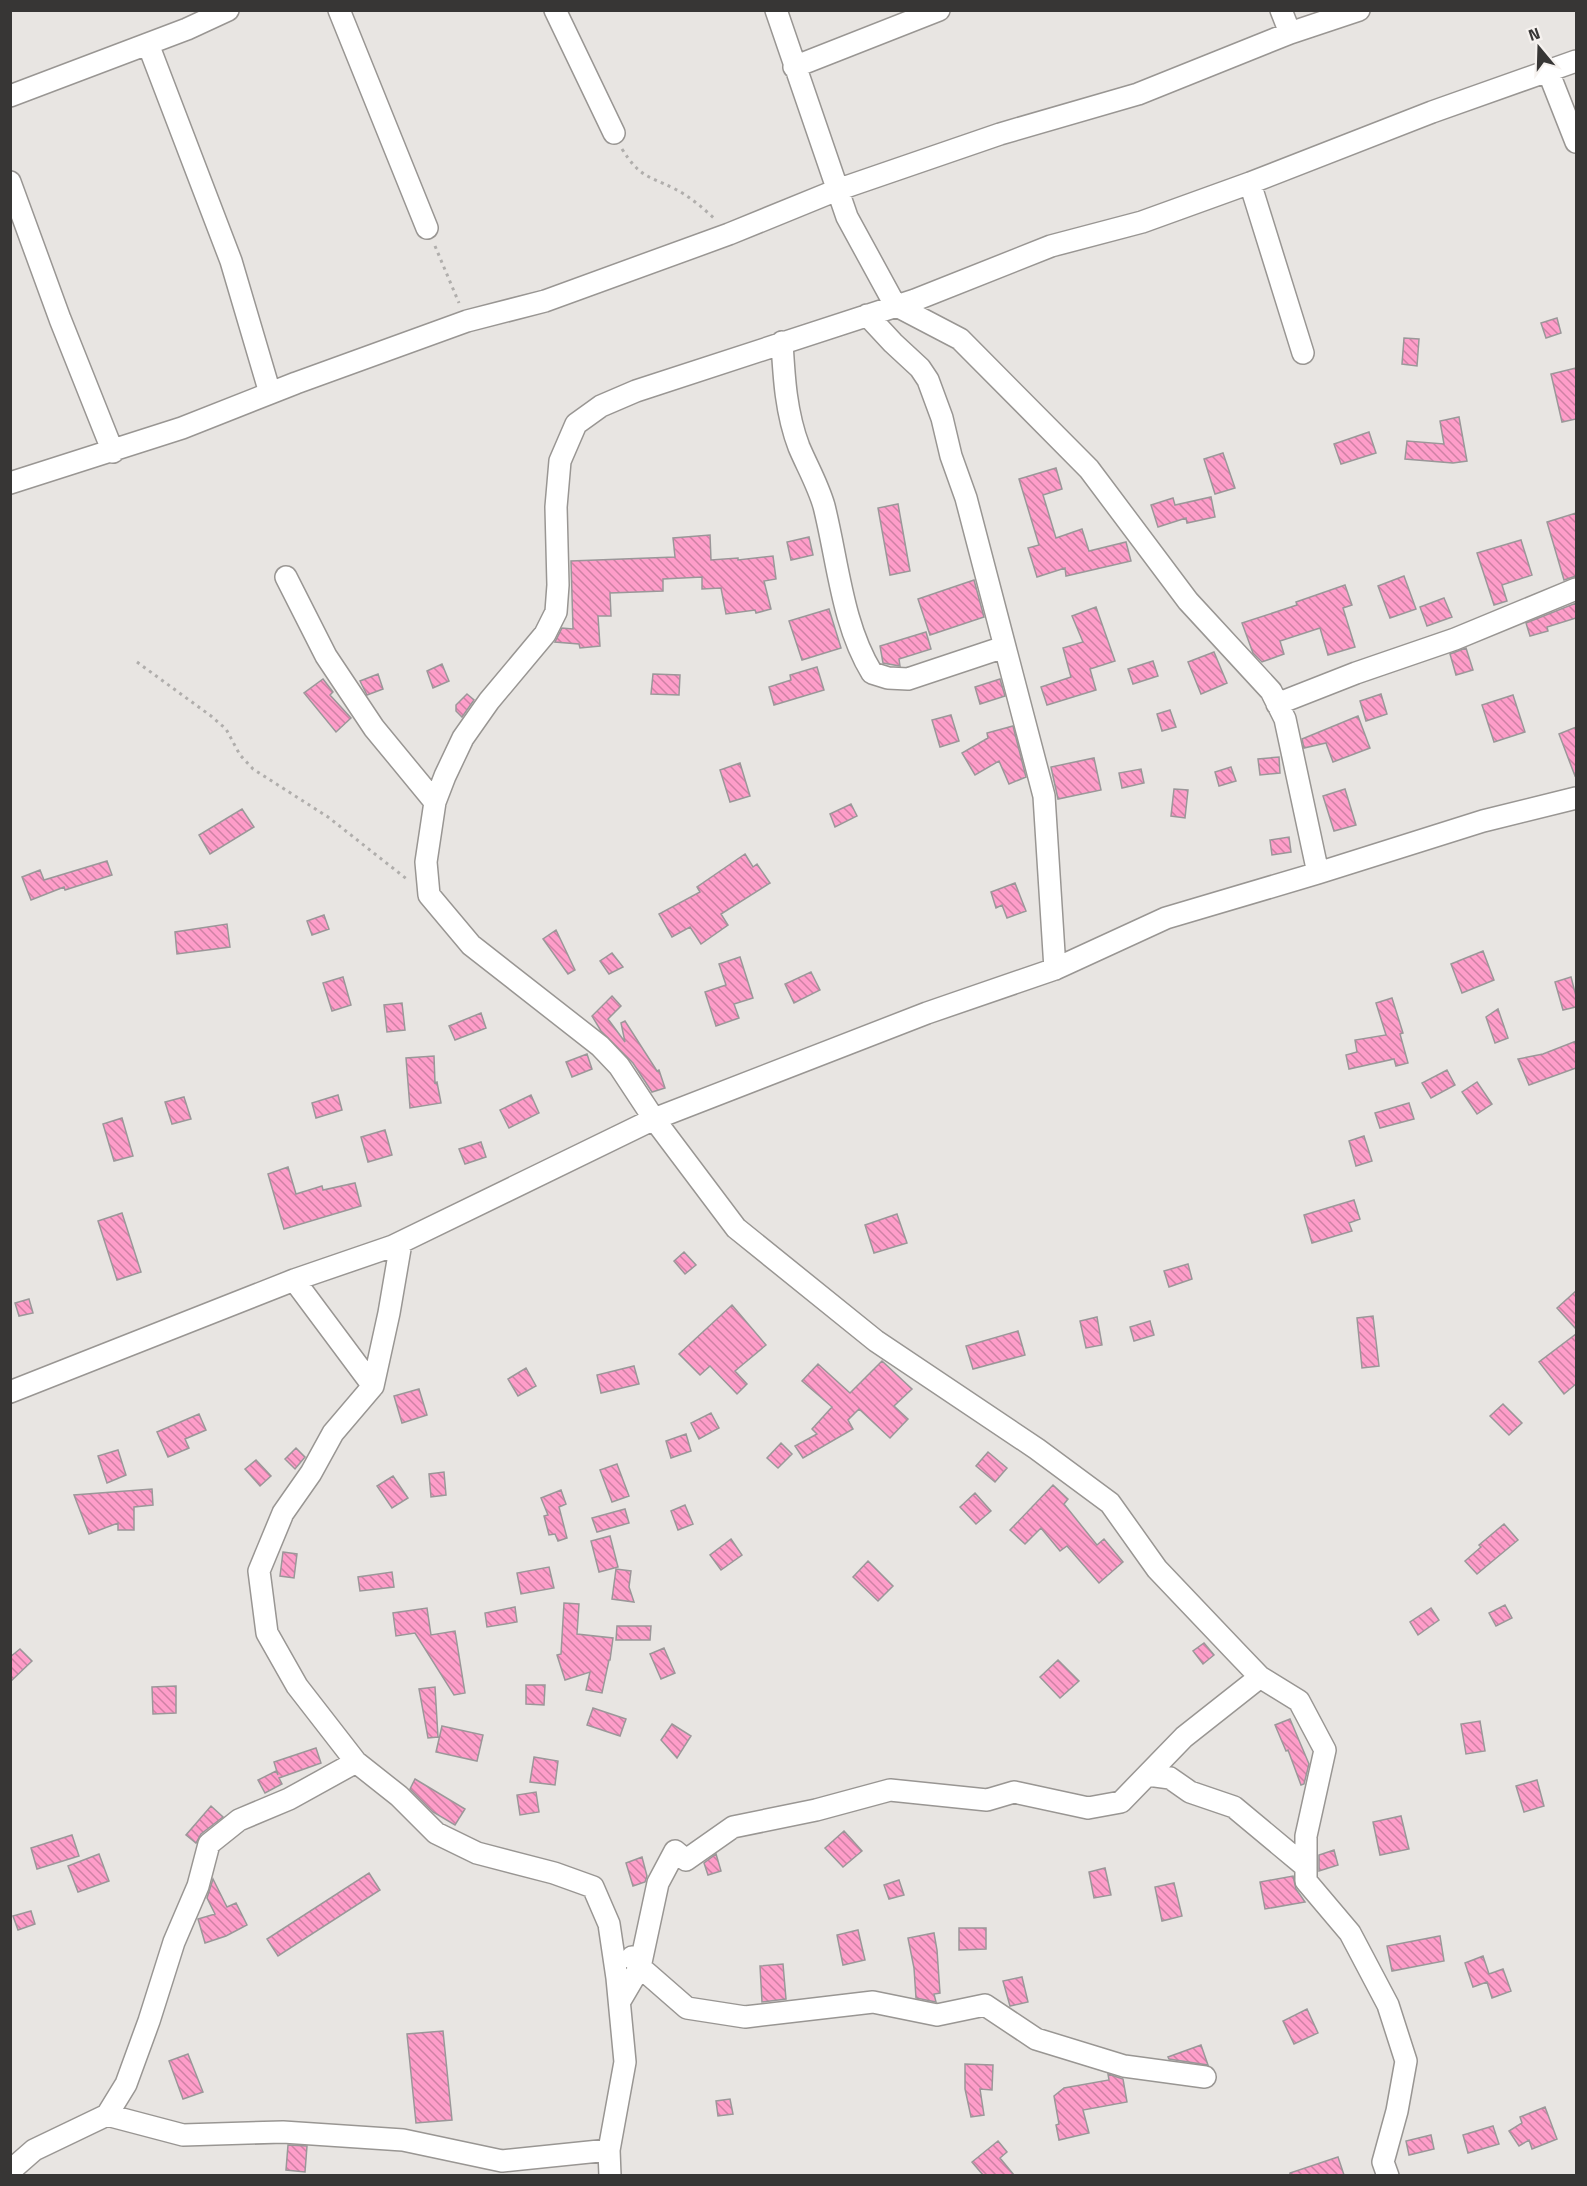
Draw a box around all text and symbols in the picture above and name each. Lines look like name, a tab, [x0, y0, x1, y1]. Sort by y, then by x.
north arrow	[1509, 18, 1569, 78]
text: N	[1525, 21, 1543, 47]

